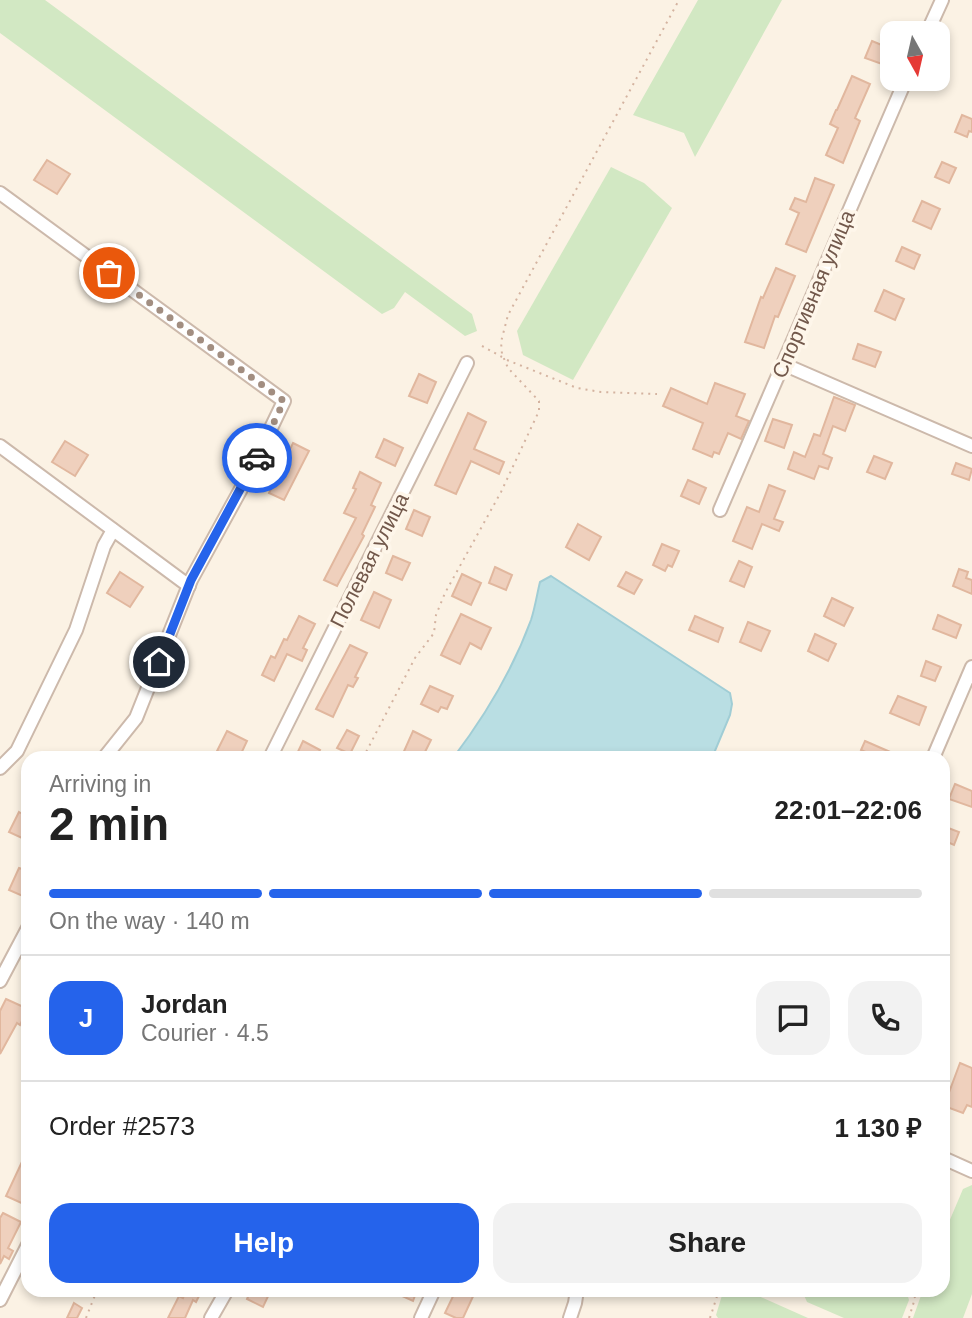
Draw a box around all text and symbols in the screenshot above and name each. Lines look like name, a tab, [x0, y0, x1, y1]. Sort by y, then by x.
north arrow	[880, 21, 950, 91]
map controls	[880, 21, 950, 91]
street label: Спортивная улица	[767, 206, 859, 381]
pin	[79, 243, 139, 303]
icon: bag	[90, 254, 128, 292]
courier	[222, 423, 292, 493]
icon: car	[238, 439, 276, 477]
street label: Полевая улица	[325, 489, 413, 631]
pin	[129, 632, 189, 692]
icon: home	[140, 643, 178, 681]
text: Arriving in	[49, 771, 151, 797]
text: 22:01–22:06	[775, 795, 922, 825]
text: 2 min	[49, 798, 169, 850]
text: On the way · 140 m	[49, 908, 250, 934]
button: chat	[756, 981, 830, 1055]
button: phone	[848, 981, 922, 1055]
text: Jordan	[141, 989, 228, 1019]
text: J	[79, 1003, 93, 1033]
text: Courier · 4.5	[141, 1020, 269, 1046]
text: Order #2573	[49, 1111, 195, 1141]
text: 1 130 ₽	[835, 1113, 922, 1143]
button: Help	[49, 1203, 479, 1283]
button: Share	[493, 1203, 922, 1283]

